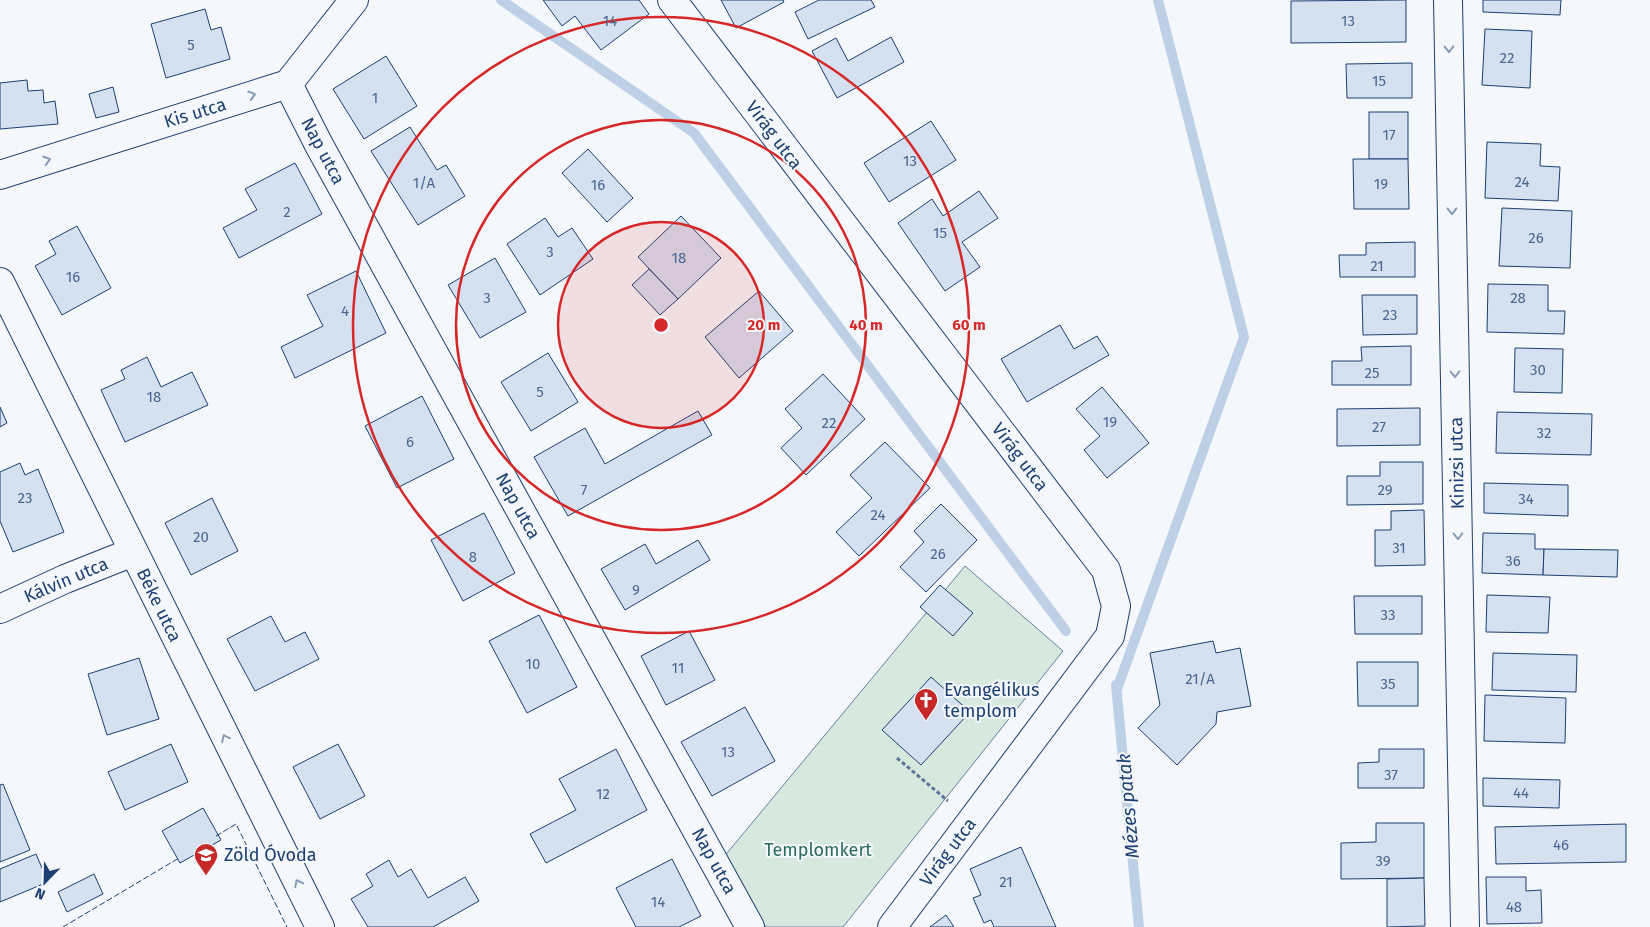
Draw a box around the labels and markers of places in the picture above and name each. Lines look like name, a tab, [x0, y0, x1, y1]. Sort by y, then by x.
centre of rings	[652, 316, 670, 334]
place label: Evangélikus templom	[944, 679, 1039, 722]
church icon: Evangélikus templom	[913, 687, 939, 721]
school or university icon: Zöld Óvoda	[193, 842, 219, 876]
place label: Zöld Óvoda	[224, 844, 317, 866]

